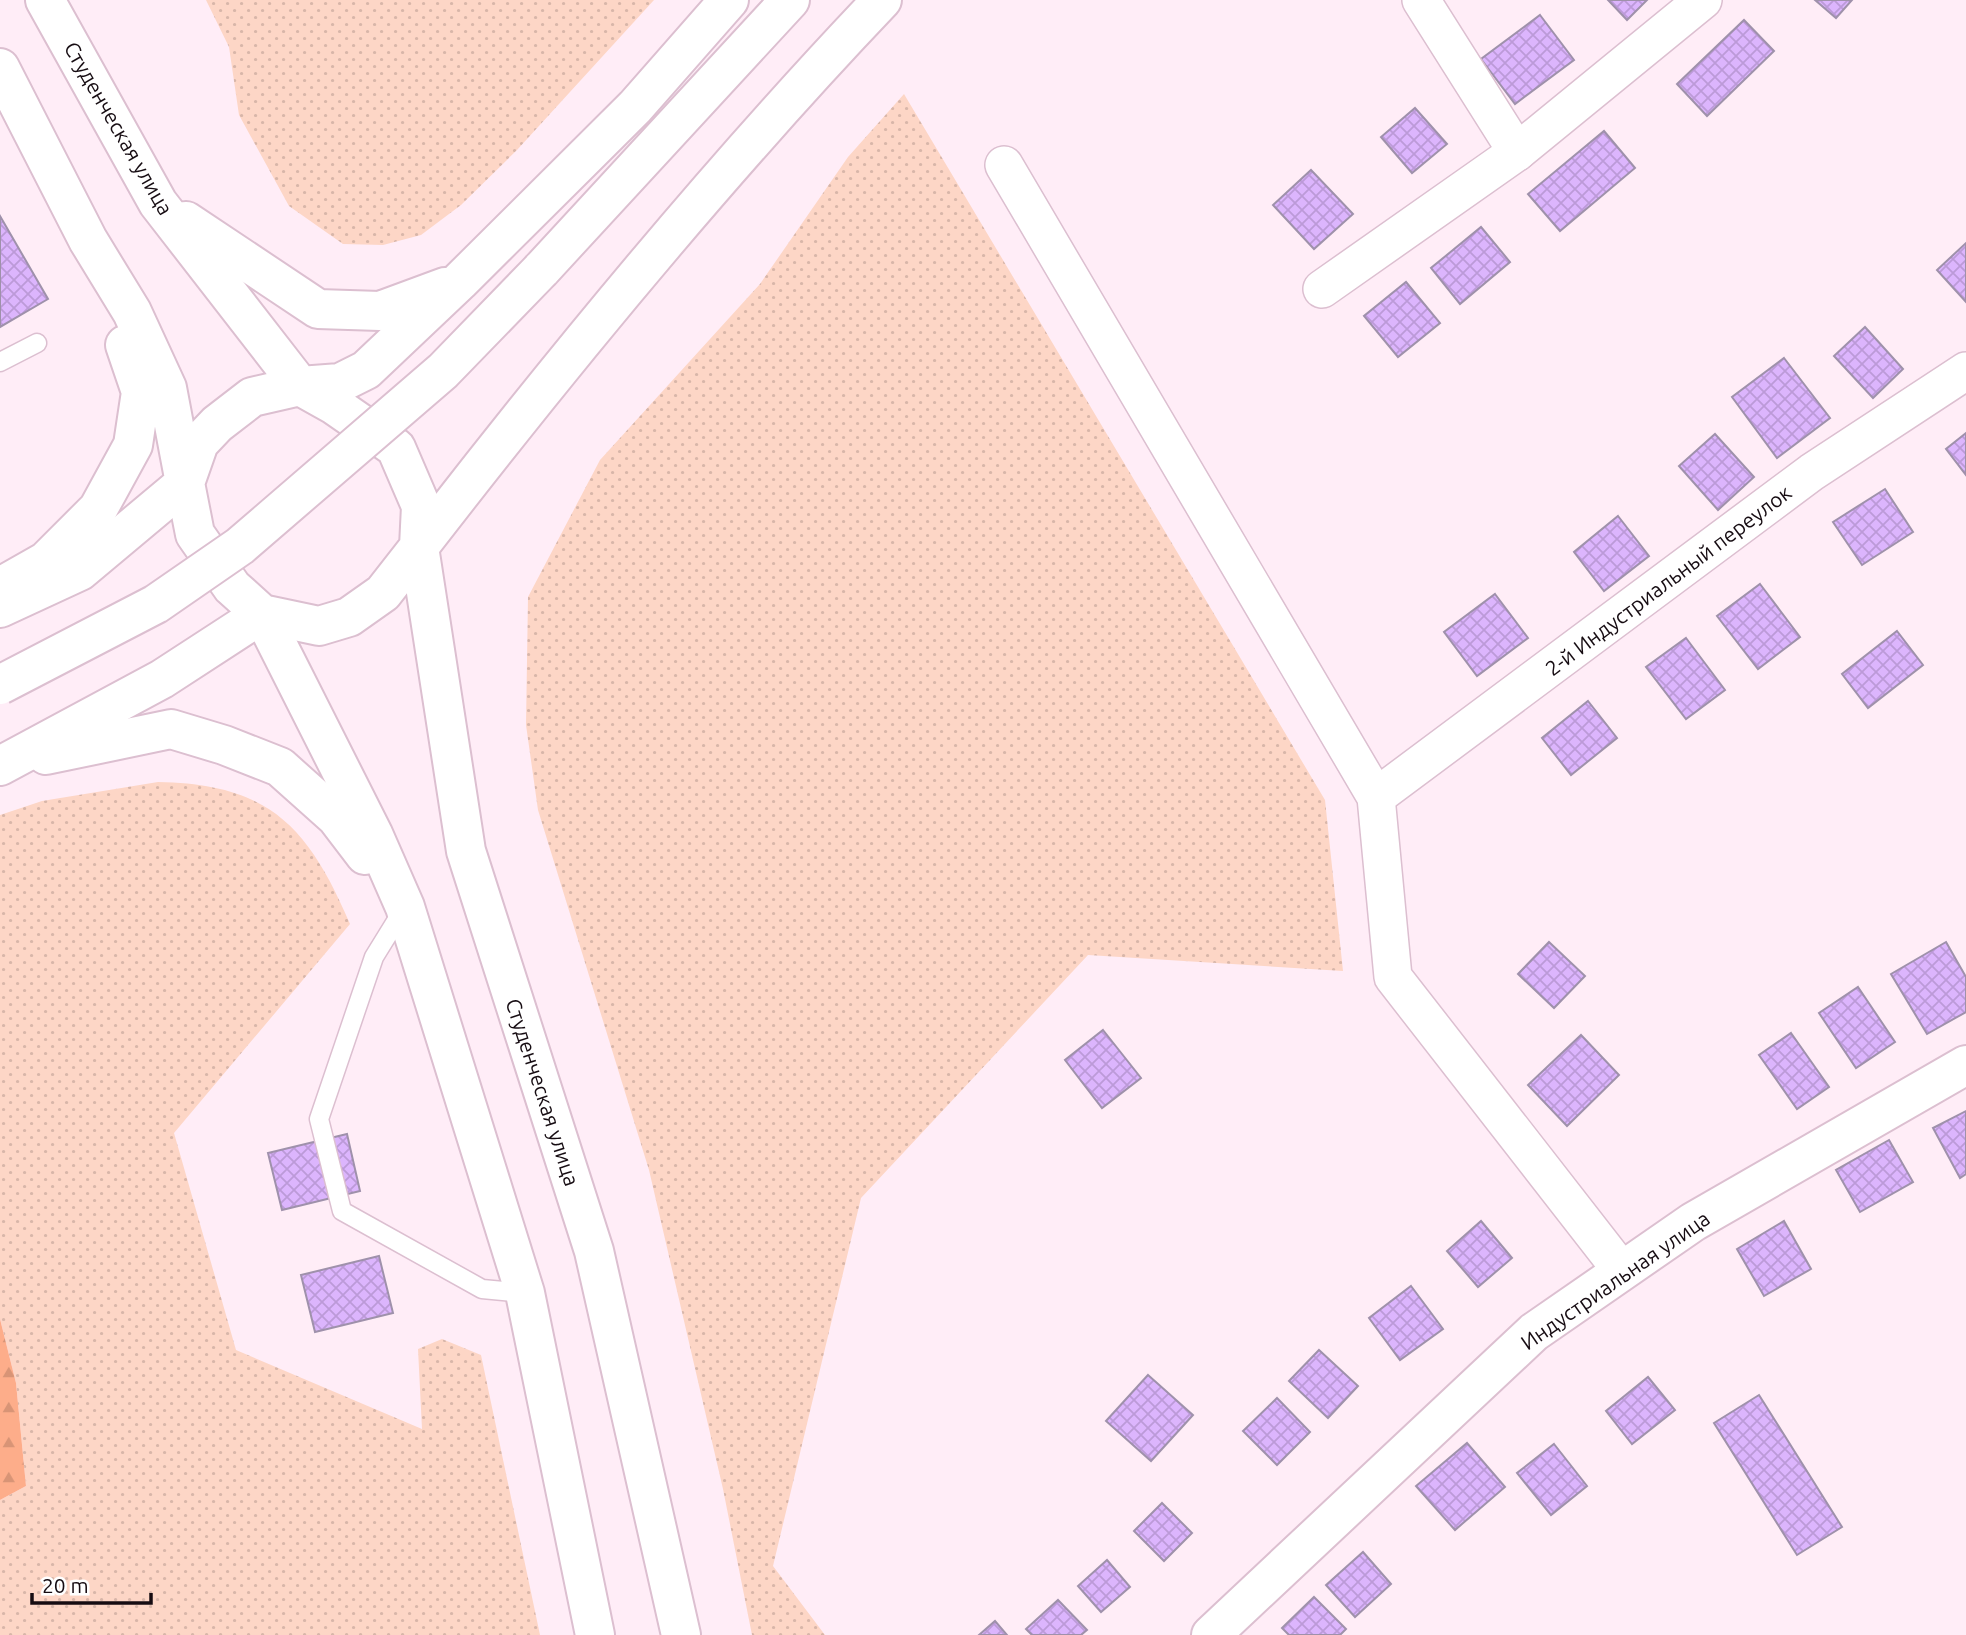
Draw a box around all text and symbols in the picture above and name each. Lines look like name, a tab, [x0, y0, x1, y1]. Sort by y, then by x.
street label: Студенческая улица	[60, 37, 178, 219]
street label: 2-й Индустриальный переулок	[1541, 480, 1796, 680]
street label: Студенческая улица	[501, 995, 585, 1189]
street label: Индустриальная улица	[1516, 1206, 1714, 1354]
scale bar	[32, 1562, 150, 1606]
text: 20 m	[42, 1573, 89, 1597]

